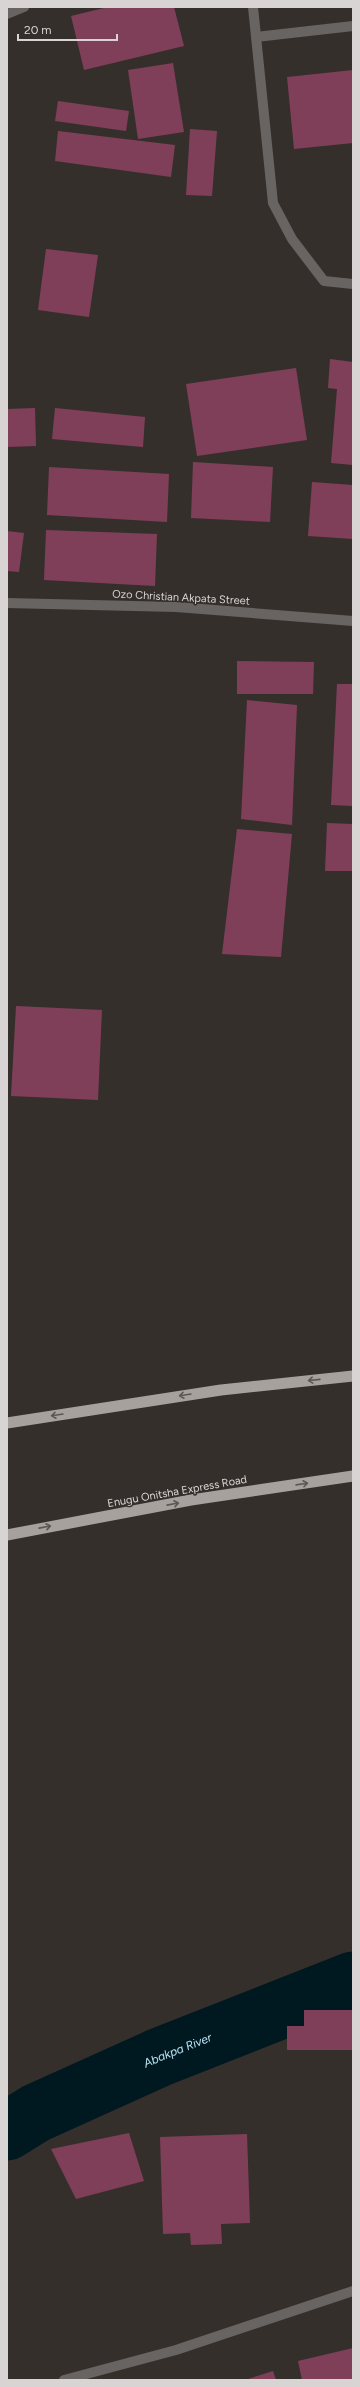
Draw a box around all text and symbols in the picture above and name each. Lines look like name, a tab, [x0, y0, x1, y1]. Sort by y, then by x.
scale bar	[18, 16, 117, 42]
text: 20 m	[24, 23, 52, 37]
street label: Ozo Christian Akpata Street	[112, 587, 250, 608]
one-way arrow	[308, 1376, 321, 1384]
one-way arrow	[179, 1392, 192, 1400]
one-way arrow	[51, 1411, 64, 1419]
street label: Enugu Onitsha Express Road	[106, 1473, 248, 1510]
one-way arrow	[295, 1480, 308, 1488]
one-way arrow	[166, 1499, 179, 1507]
one-way arrow	[38, 1523, 51, 1531]
water label: Abakpa River	[140, 2030, 215, 2071]

